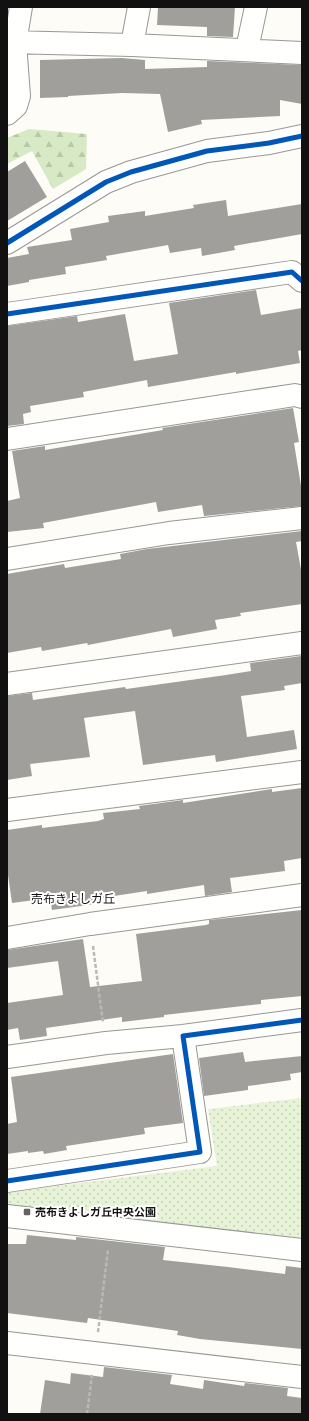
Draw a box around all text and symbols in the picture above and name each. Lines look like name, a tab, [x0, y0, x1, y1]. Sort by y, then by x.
district label: 売布きよしガ丘	[31, 892, 115, 906]
place label: 売布きよしガ丘中央公園	[35, 1206, 156, 1218]
marker: 売布きよしガ丘中央公園	[22, 1207, 32, 1217]

